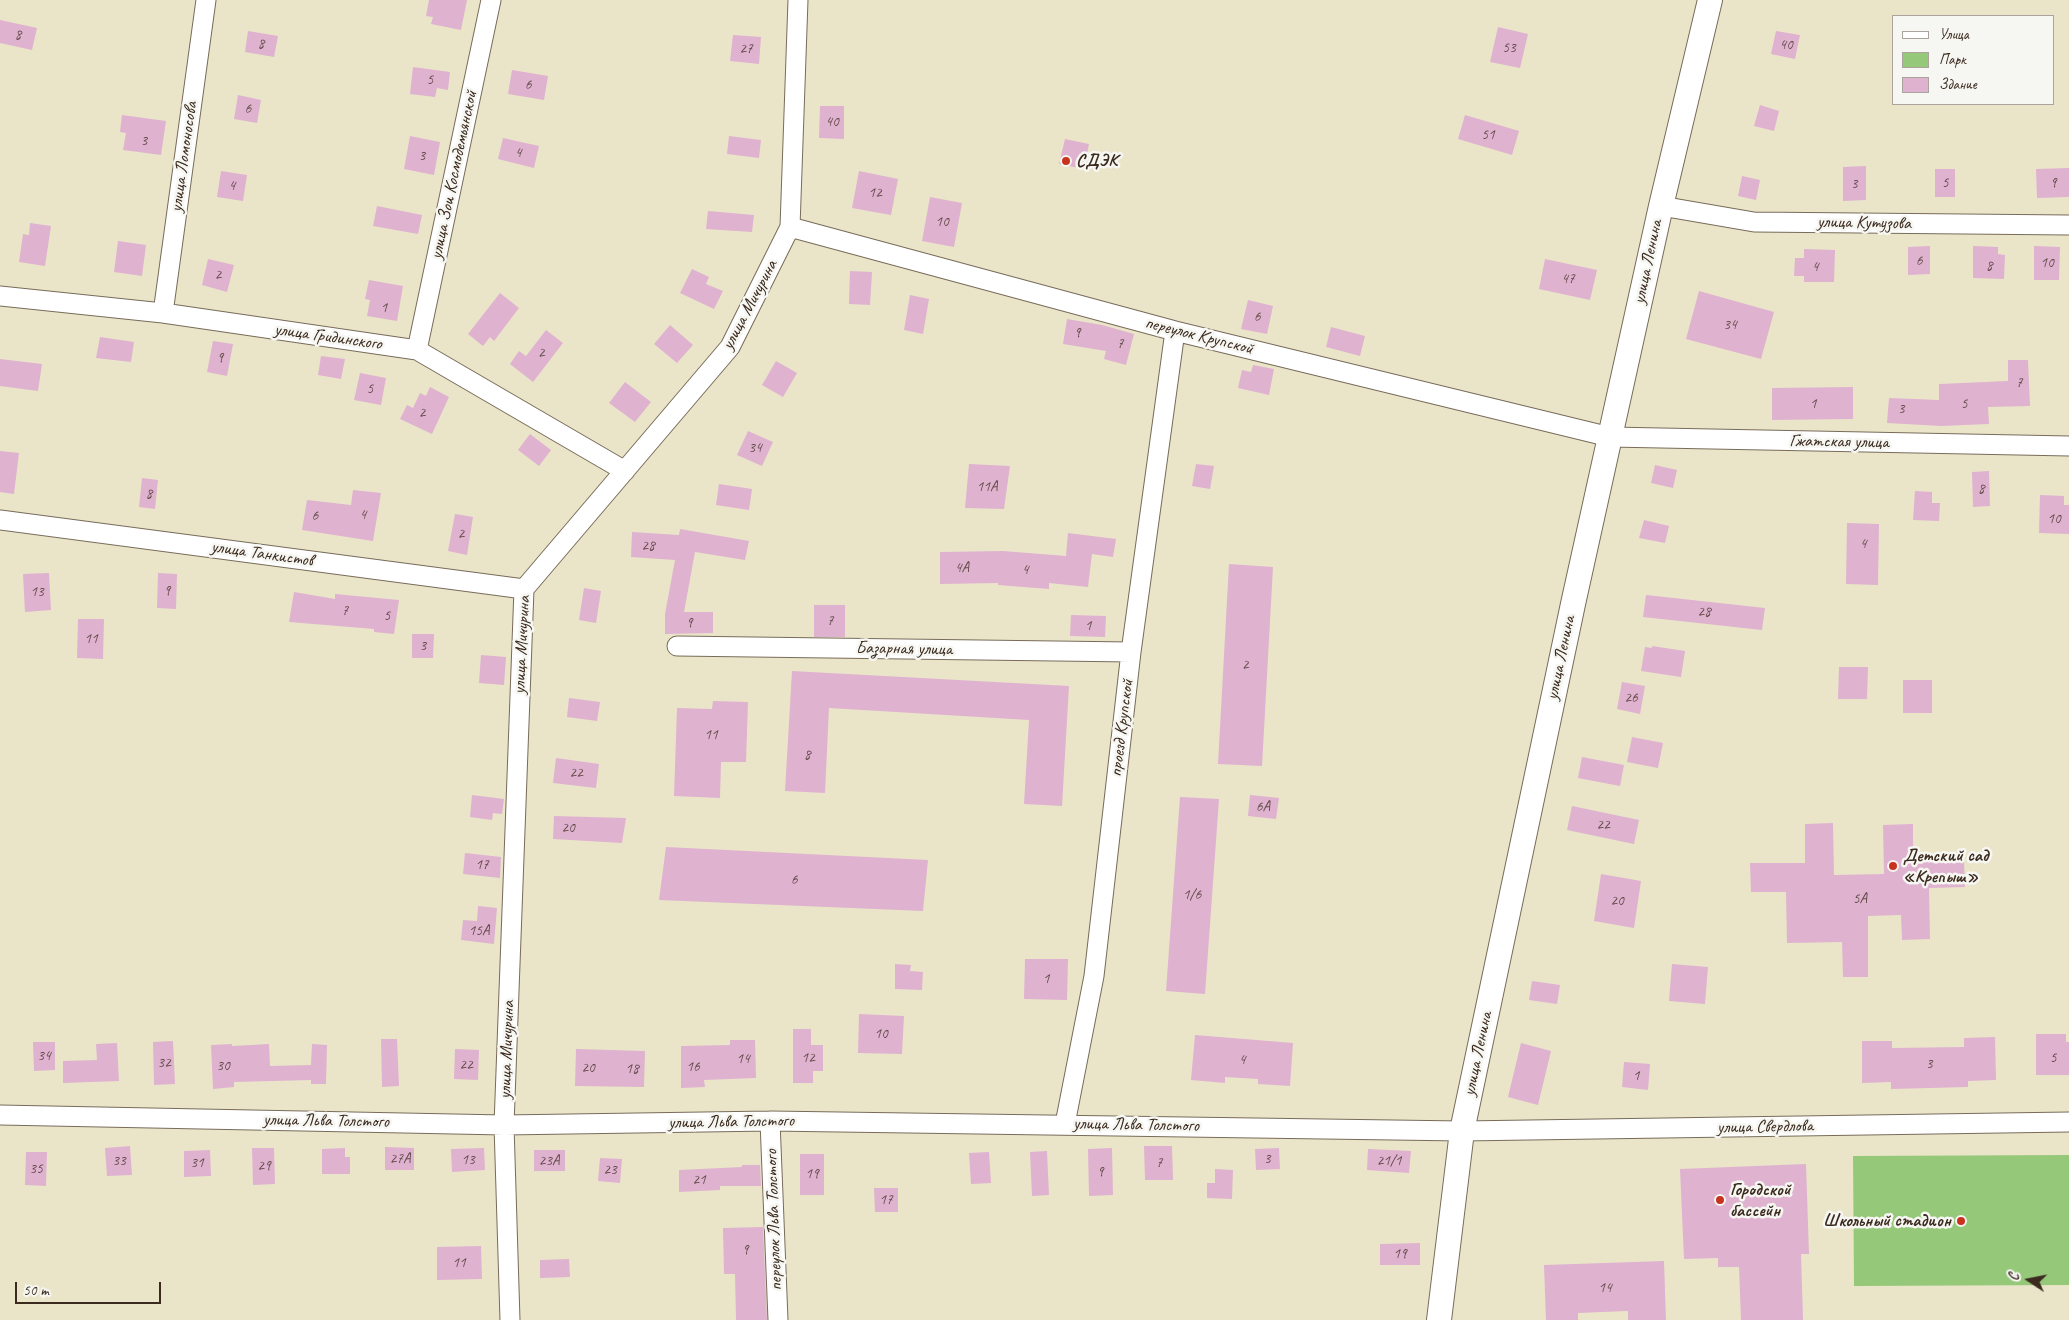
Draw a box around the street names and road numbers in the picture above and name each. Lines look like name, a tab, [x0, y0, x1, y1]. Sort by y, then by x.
street label: улица Зои Космодемьянской	[426, 89, 482, 261]
street label: улица Ломоносова	[166, 100, 202, 214]
street label: улица Кутузова	[1817, 211, 1911, 235]
street label: улица Ленина	[1629, 218, 1667, 306]
street label: улица Мичурина	[717, 256, 783, 354]
street label: переулок Крупской	[1143, 312, 1255, 360]
street label: улица Гридинского	[273, 319, 383, 355]
street label: Гжатская улица	[1789, 430, 1889, 454]
street label: улица Танкистов	[210, 536, 314, 572]
street label: улица Мичурина	[509, 595, 535, 695]
street label: улица Ленина	[1542, 614, 1580, 702]
street label: Базарная улица	[856, 637, 952, 661]
street label: проезд Крупской	[1105, 678, 1139, 778]
street label: улица Мичурина	[494, 1000, 520, 1100]
street label: улица Ленина	[1459, 1010, 1497, 1098]
street label: улица Льва Толстого	[263, 1109, 389, 1133]
street label: улица Льва Толстого	[668, 1110, 794, 1134]
street label: улица Льва Толстого	[1073, 1113, 1199, 1137]
street label: улица Свердлова	[1717, 1115, 1813, 1139]
street label: переулок Льва Толстого	[761, 1149, 787, 1291]

